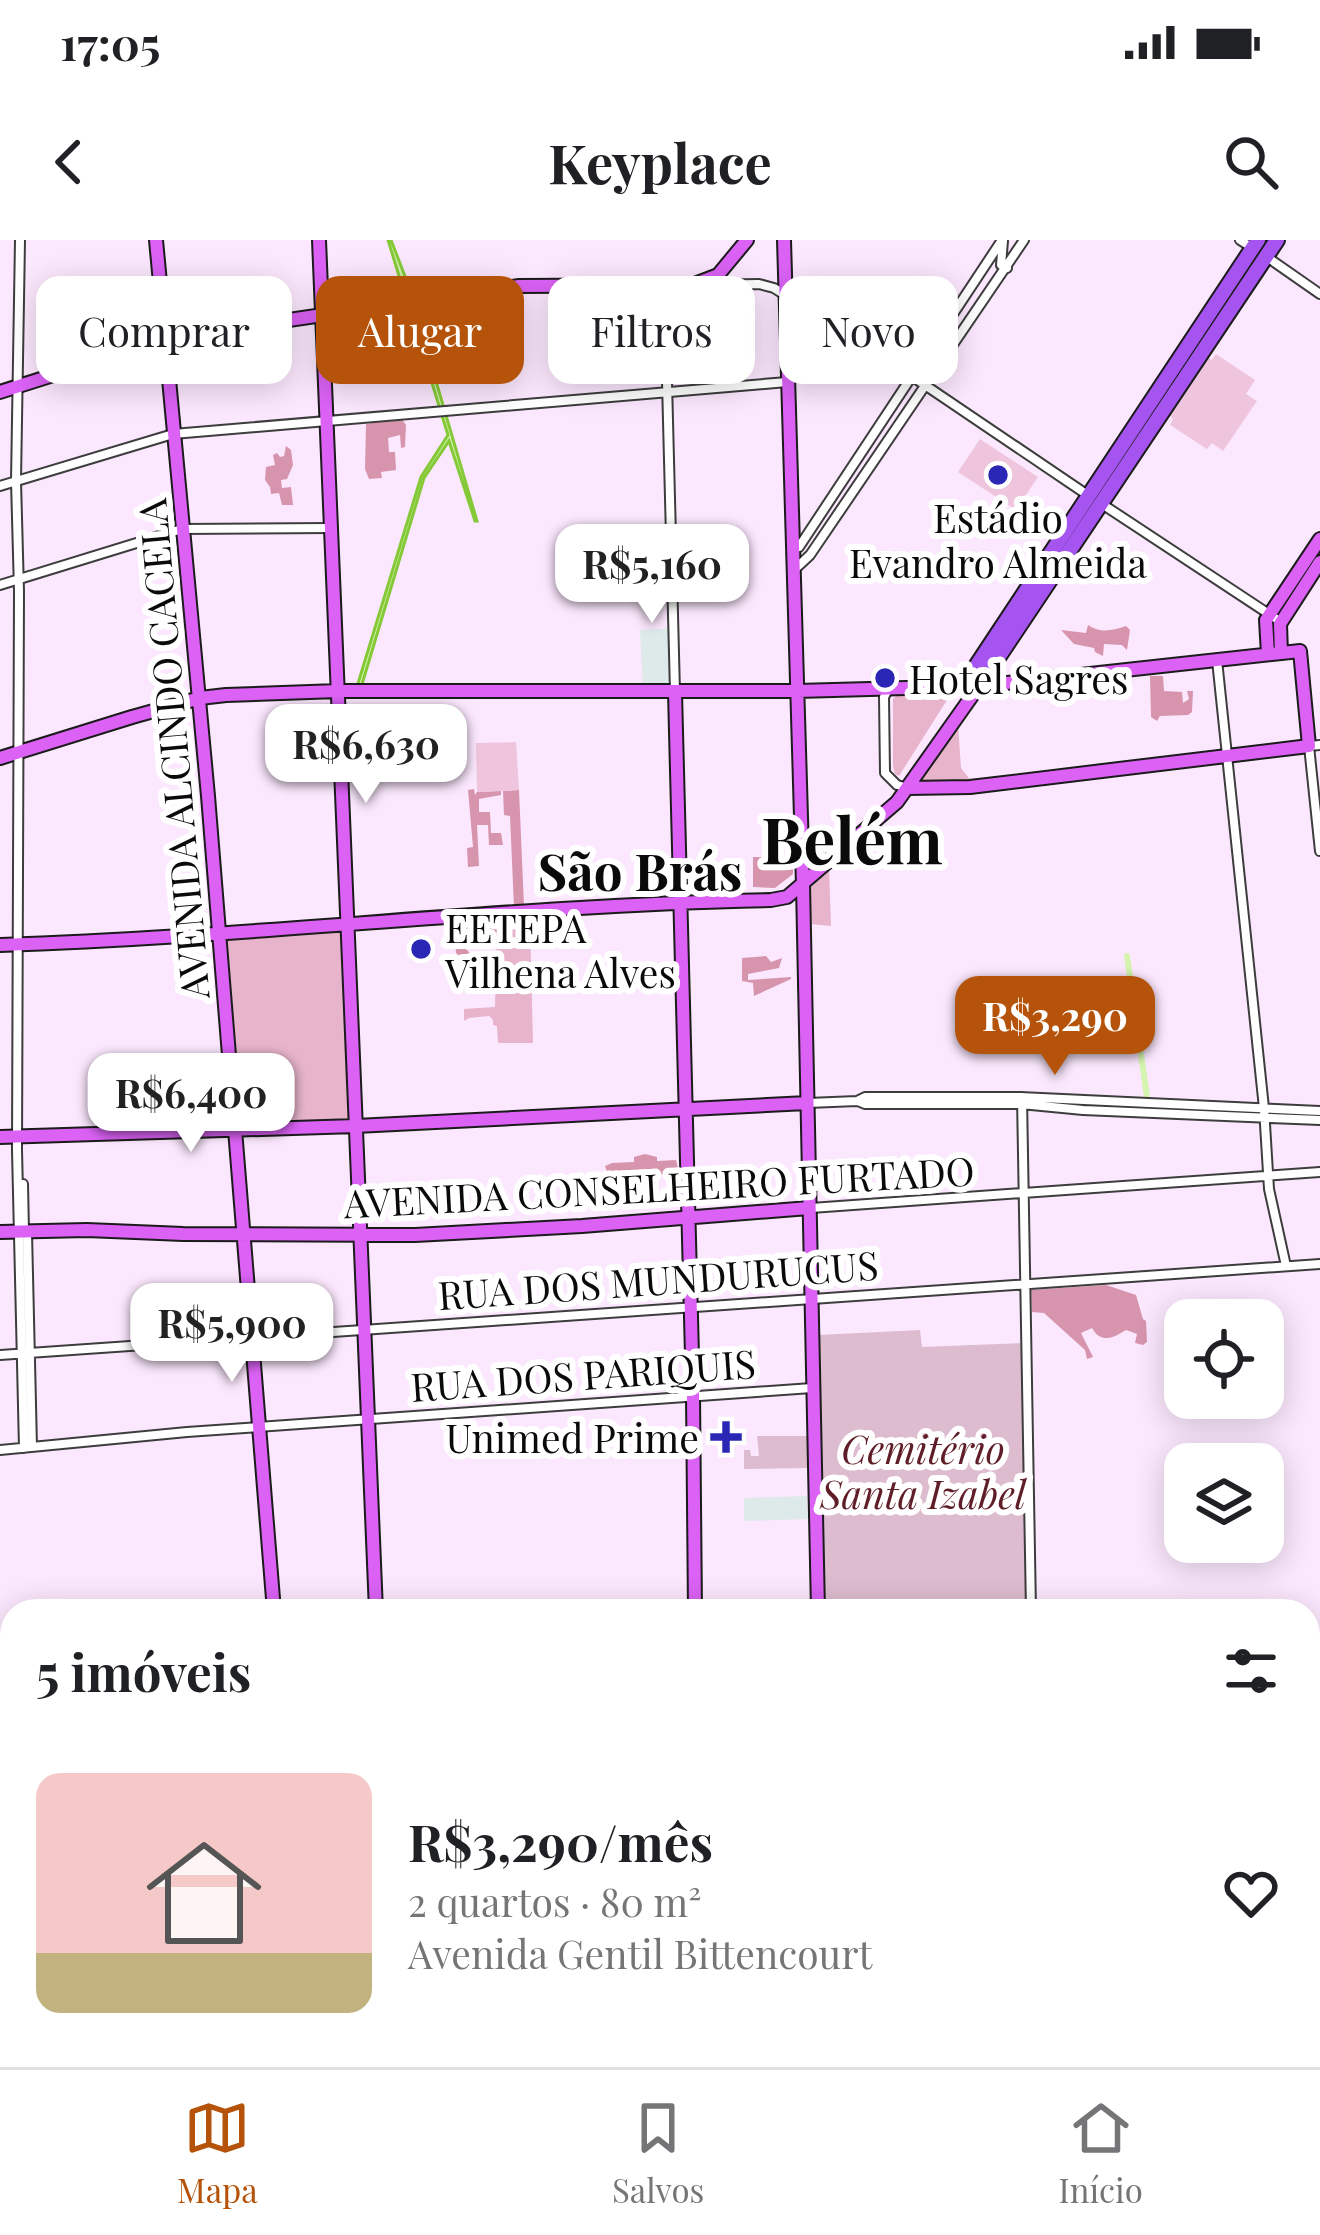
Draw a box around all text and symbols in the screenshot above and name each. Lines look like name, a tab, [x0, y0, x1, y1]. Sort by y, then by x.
text: 17:05	[60, 12, 160, 72]
text: Keyplace	[548, 126, 772, 198]
icon: back	[36, 129, 102, 195]
icon: search	[1218, 129, 1284, 195]
chip: Comprar	[36, 276, 292, 384]
chip: Alugar	[316, 276, 524, 384]
chip: Filtros	[548, 276, 755, 384]
chip: Novo	[779, 276, 958, 384]
marker: Estádio Evandro Almeida	[985, 462, 1011, 488]
place label: Estádio Evandro Almeida	[849, 491, 1148, 588]
street label: AVENIDA ALCINDO CACELA	[124, 496, 220, 1002]
pin: R$5,160	[541, 524, 763, 626]
text: R$5,160	[582, 537, 722, 589]
place label: Hotel Sagres	[909, 652, 1128, 704]
marker: Hotel Sagres	[872, 665, 898, 691]
pin: R$6,630	[255, 704, 477, 806]
text: R$6,630	[292, 717, 440, 769]
district label: Belém	[761, 796, 943, 880]
district label: São Brás	[538, 836, 742, 904]
place label: EETEPA Vilhena Alves	[444, 901, 676, 998]
marker: EETEPA Vilhena Alves	[408, 936, 434, 962]
pin: R$3,290	[944, 976, 1166, 1078]
text: R$3,290	[982, 989, 1128, 1041]
pin: R$6,400	[80, 1053, 302, 1155]
text: R$6,400	[115, 1066, 267, 1118]
street label: AVENIDA CONSELHEIRO FURTADO	[341, 1144, 976, 1229]
street label: RUA DOS MUNDURUCUS	[436, 1238, 880, 1320]
pin: R$5,900	[121, 1283, 343, 1385]
text: R$5,900	[157, 1296, 307, 1348]
map controls	[1164, 1299, 1284, 1563]
button: locate	[1164, 1299, 1284, 1419]
street label: RUA DOS PARIQUIS	[409, 1336, 757, 1412]
place label: Unimed Prime	[446, 1411, 699, 1463]
marker: Unimed Prime	[710, 1421, 742, 1453]
park label: Cemitério Santa Izabel	[819, 1422, 1028, 1519]
button: layers	[1164, 1443, 1284, 1563]
text: 5 imóveis	[36, 1637, 251, 1705]
icon: filters	[1218, 1638, 1284, 1704]
text: R$3,290/mês	[408, 1807, 713, 1875]
icon: home	[132, 1821, 276, 1965]
icon: heart	[1218, 1860, 1284, 1926]
text: 2 quartos · 80 m²	[408, 1875, 701, 1927]
text: Avenida Gentil Bittencourt	[408, 1927, 872, 1979]
tab: Mapa	[177, 2095, 258, 2211]
tab: Salvos	[612, 2095, 704, 2211]
tab: Início	[1059, 2095, 1143, 2211]

